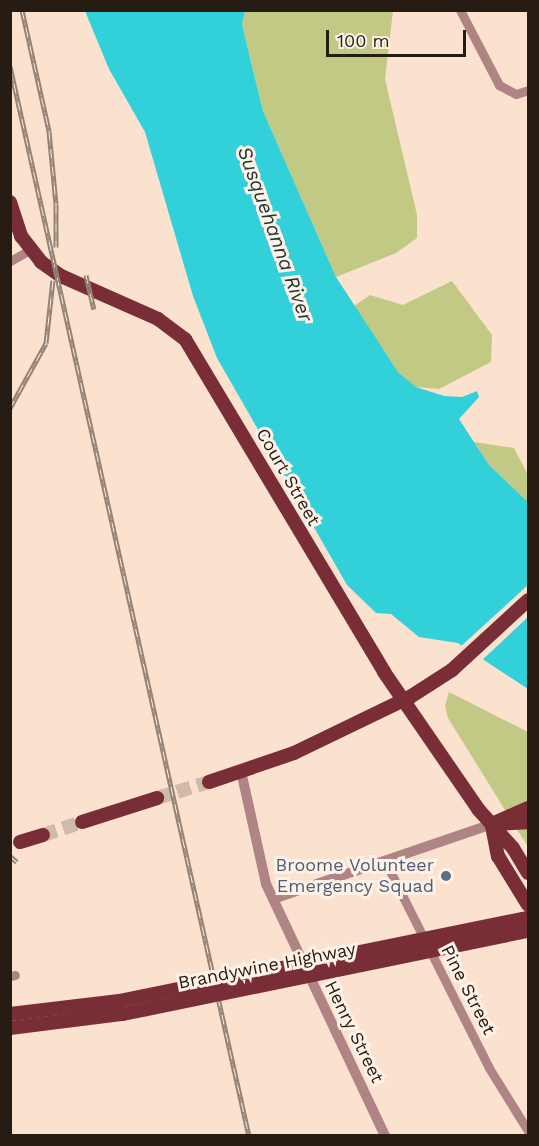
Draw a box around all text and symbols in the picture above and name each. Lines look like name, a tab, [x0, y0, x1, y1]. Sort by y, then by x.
scale bar	[329, 18, 468, 56]
text: 100 m	[337, 30, 390, 51]
water label: Susquehanna River	[232, 143, 318, 325]
street label: Court Street	[251, 424, 325, 530]
place label: Broome Volunteer Emergency Squad	[275, 855, 434, 898]
marker: Broome Volunteer Emergency Squad	[439, 869, 453, 883]
street label: Brandywine Highway	[176, 938, 358, 994]
street label: Pine Street	[436, 942, 500, 1038]
street label: Henry Street	[320, 977, 388, 1087]

